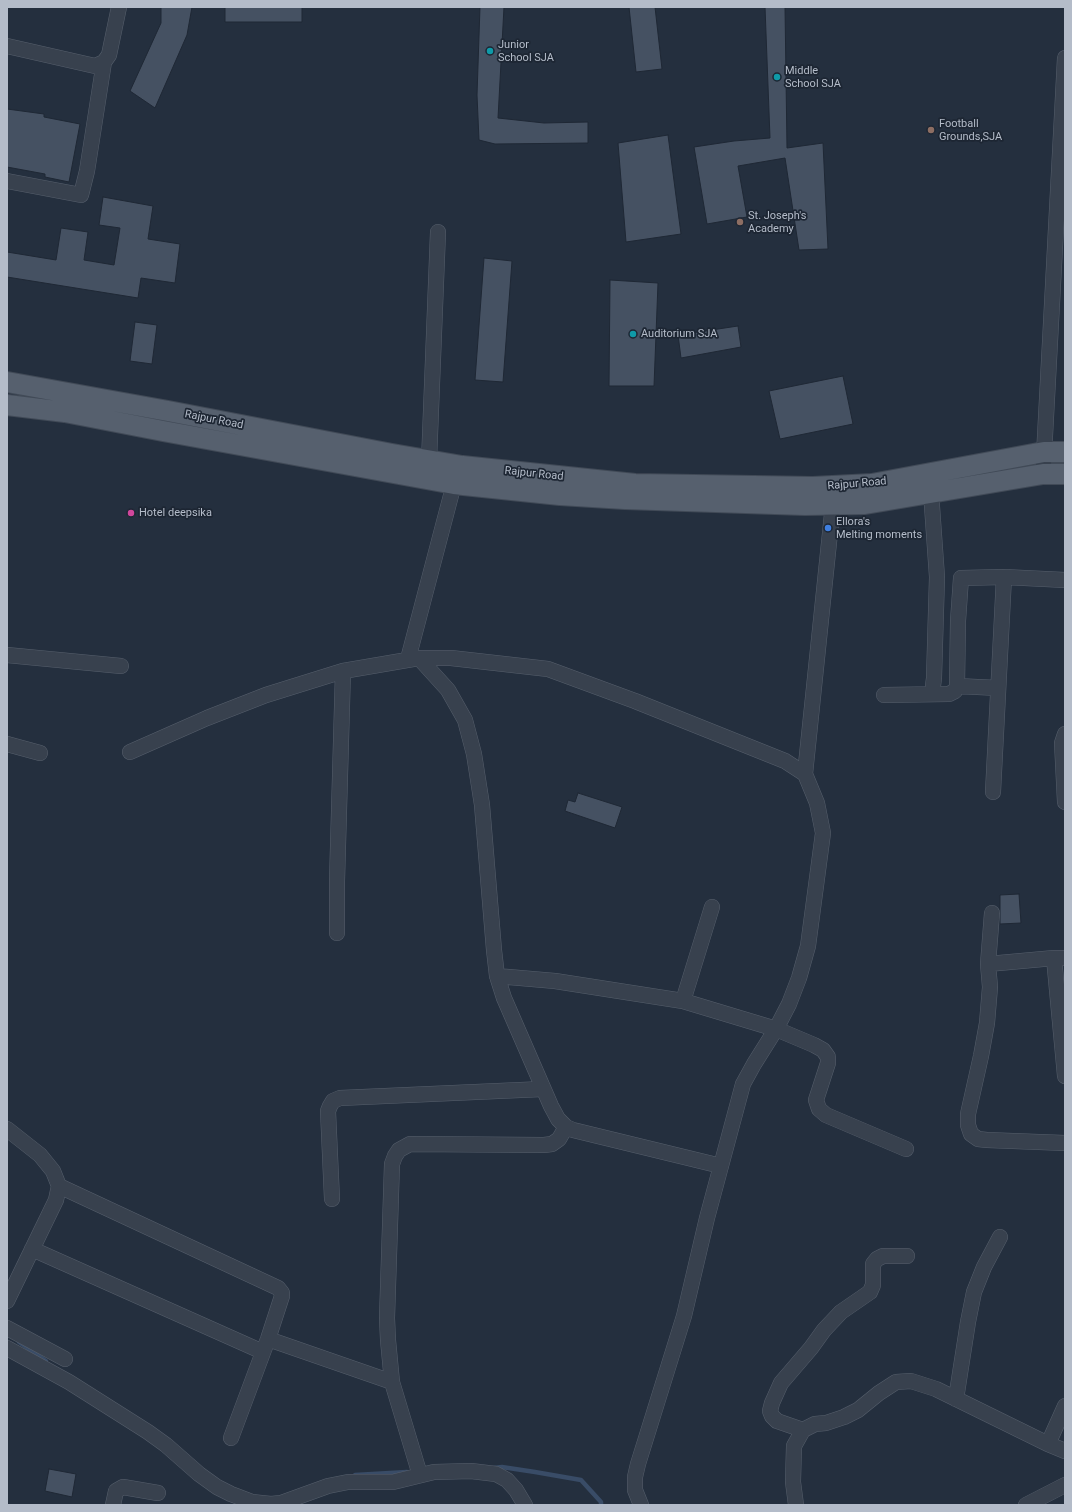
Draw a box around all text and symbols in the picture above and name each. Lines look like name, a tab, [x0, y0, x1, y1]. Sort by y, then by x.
place label: Junior School SJA	[498, 38, 554, 64]
marker: Junior School SJA	[485, 46, 495, 56]
place label: Middle School SJA	[785, 64, 841, 90]
marker: Middle School SJA	[772, 72, 782, 82]
place label: Football Grounds,SJA	[939, 117, 1002, 143]
marker: Football Grounds,SJA	[926, 125, 936, 135]
place label: St. Joseph's Academy	[748, 209, 806, 235]
marker: St. Joseph's Academy	[735, 217, 745, 227]
place label: Auditorium SJA	[641, 327, 717, 341]
marker: Auditorium SJA	[628, 329, 638, 339]
street label: Rajpur Road	[184, 408, 244, 432]
street label: Rajpur Road	[504, 464, 564, 484]
street label: Rajpur Road	[827, 475, 887, 493]
place label: Hotel deepsika	[139, 506, 212, 520]
marker: Hotel deepsika	[126, 508, 136, 518]
place label: Ellora's Melting moments	[836, 515, 922, 541]
marker: Ellora's Melting moments	[823, 523, 833, 533]

